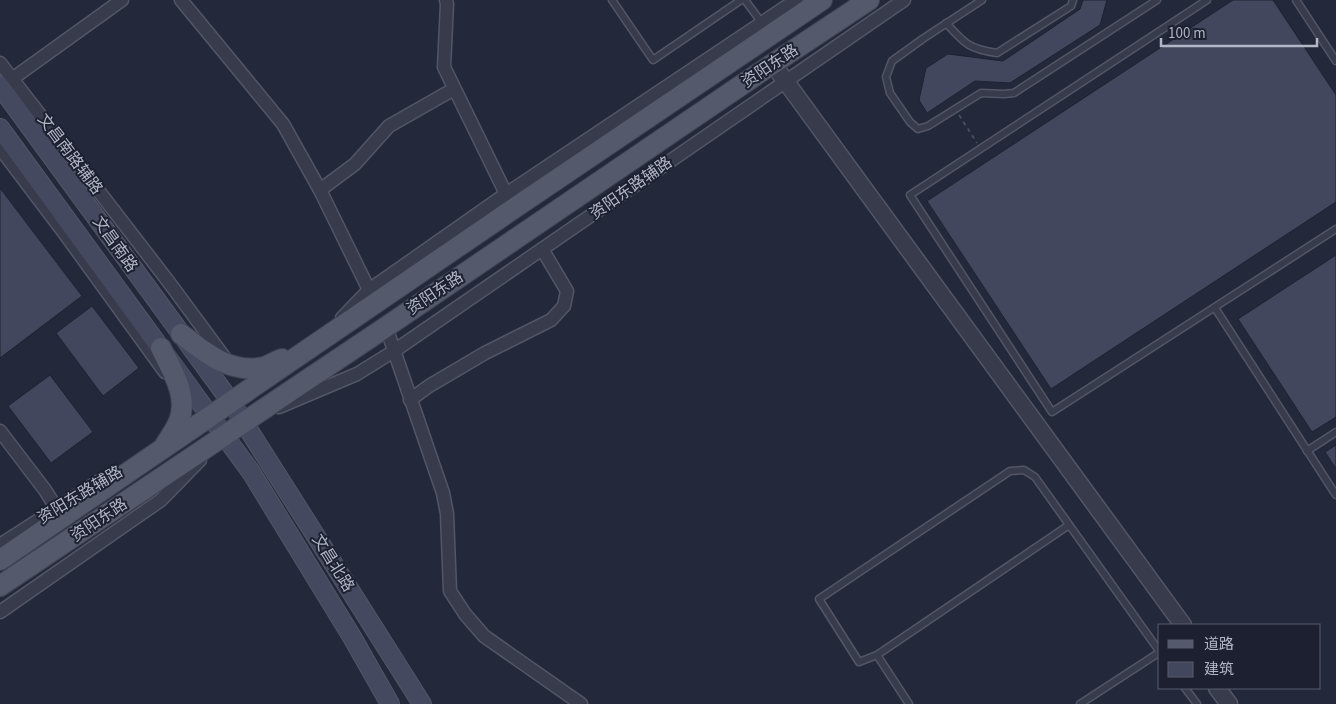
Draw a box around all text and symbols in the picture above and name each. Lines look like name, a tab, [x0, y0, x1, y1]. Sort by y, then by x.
scale bar	[1161, 15, 1317, 47]
text: 100 m	[1168, 23, 1206, 44]
street label: 资阳东路	[737, 39, 803, 93]
street label: 文昌南路辅路	[32, 109, 108, 199]
street label: 资阳东路辅路	[585, 151, 677, 225]
street label: 文昌南路	[87, 212, 143, 276]
street label: 资阳东路	[402, 266, 468, 320]
street label: 资阳东路辅路	[34, 462, 126, 528]
street label: 资阳东路	[67, 494, 131, 546]
street label: 文昌北路	[307, 530, 359, 596]
legend	[1158, 624, 1321, 689]
text: 道路	[1204, 634, 1234, 655]
text: 建筑	[1204, 659, 1234, 680]

